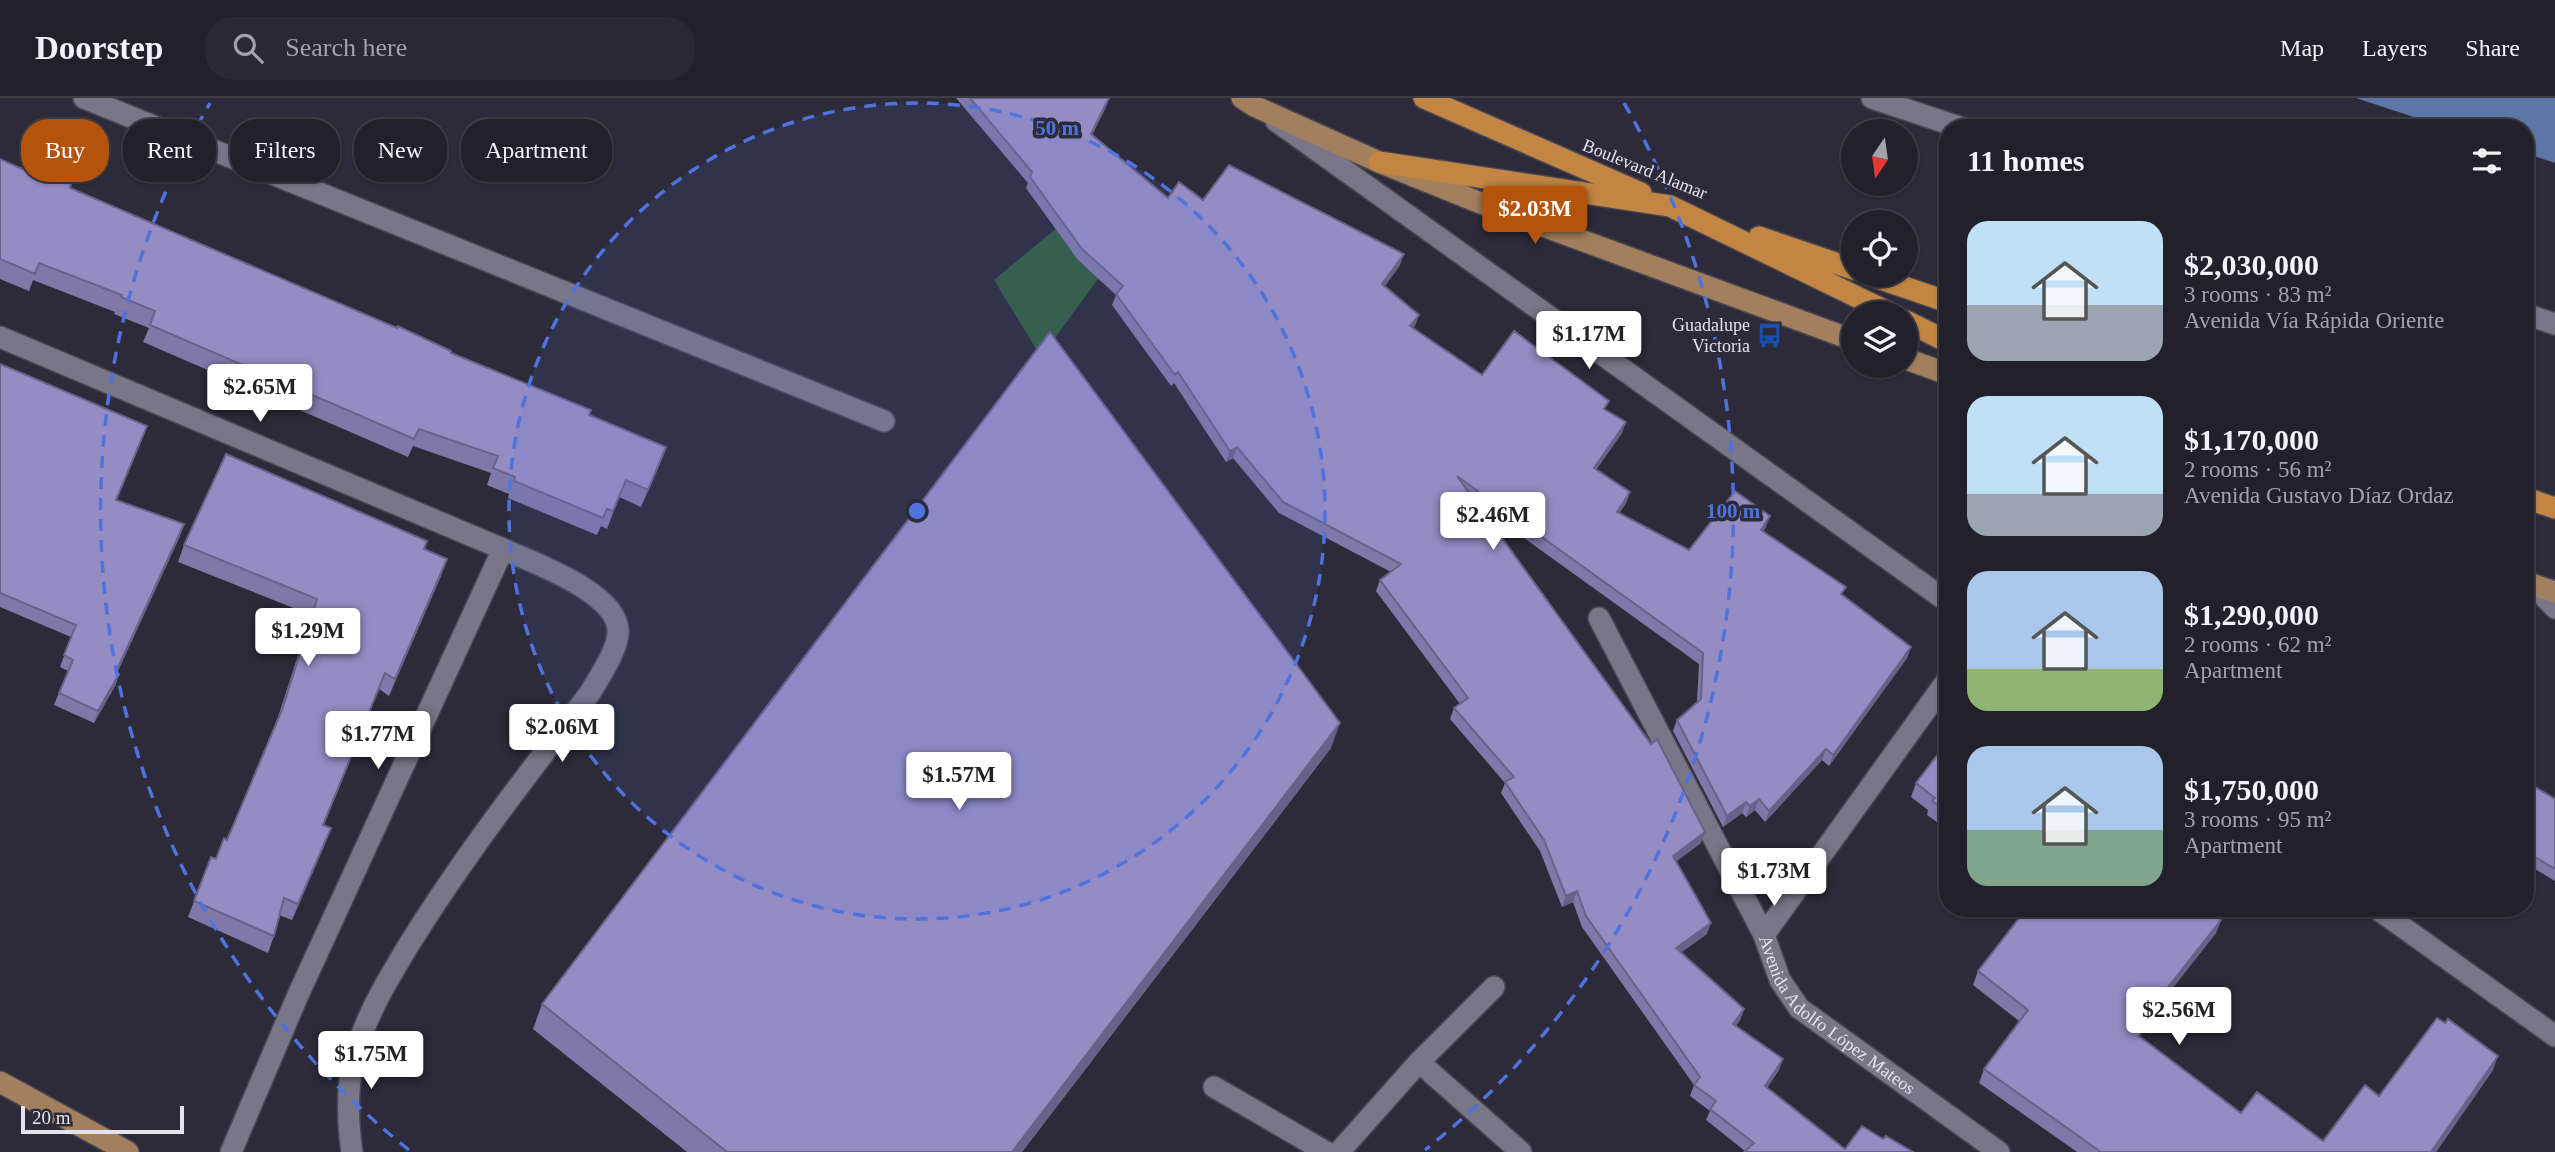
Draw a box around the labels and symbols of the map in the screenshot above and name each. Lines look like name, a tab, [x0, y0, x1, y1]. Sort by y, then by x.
text: 50 m	[1035, 116, 1079, 140]
north arrow	[1841, 119, 1918, 196]
street label: Boulevard Alamar	[1580, 135, 1710, 203]
pin: $2.03M	[1478, 186, 1592, 246]
pin: $1.17M	[1532, 312, 1646, 371]
place label: Guadalupe Victoria	[1672, 315, 1750, 356]
bus stop icon: Guadalupe Victoria	[1756, 321, 1784, 349]
pin: $2.65M	[203, 364, 317, 424]
pin: $2.46M	[1436, 492, 1550, 552]
centre of rings	[905, 499, 929, 523]
text: 100 m	[1706, 499, 1761, 523]
pin: $1.29M	[251, 608, 365, 668]
pin: $2.06M	[505, 704, 619, 764]
pin: $1.77M	[321, 712, 435, 771]
pin: $1.57M	[902, 752, 1016, 812]
pin: $1.73M	[1717, 848, 1831, 908]
street label: Avenida Adolfo López Mateos	[1755, 933, 1919, 1098]
pin: $2.56M	[2122, 988, 2236, 1047]
pin: $1.75M	[314, 1032, 428, 1091]
scale bar	[21, 1103, 184, 1135]

